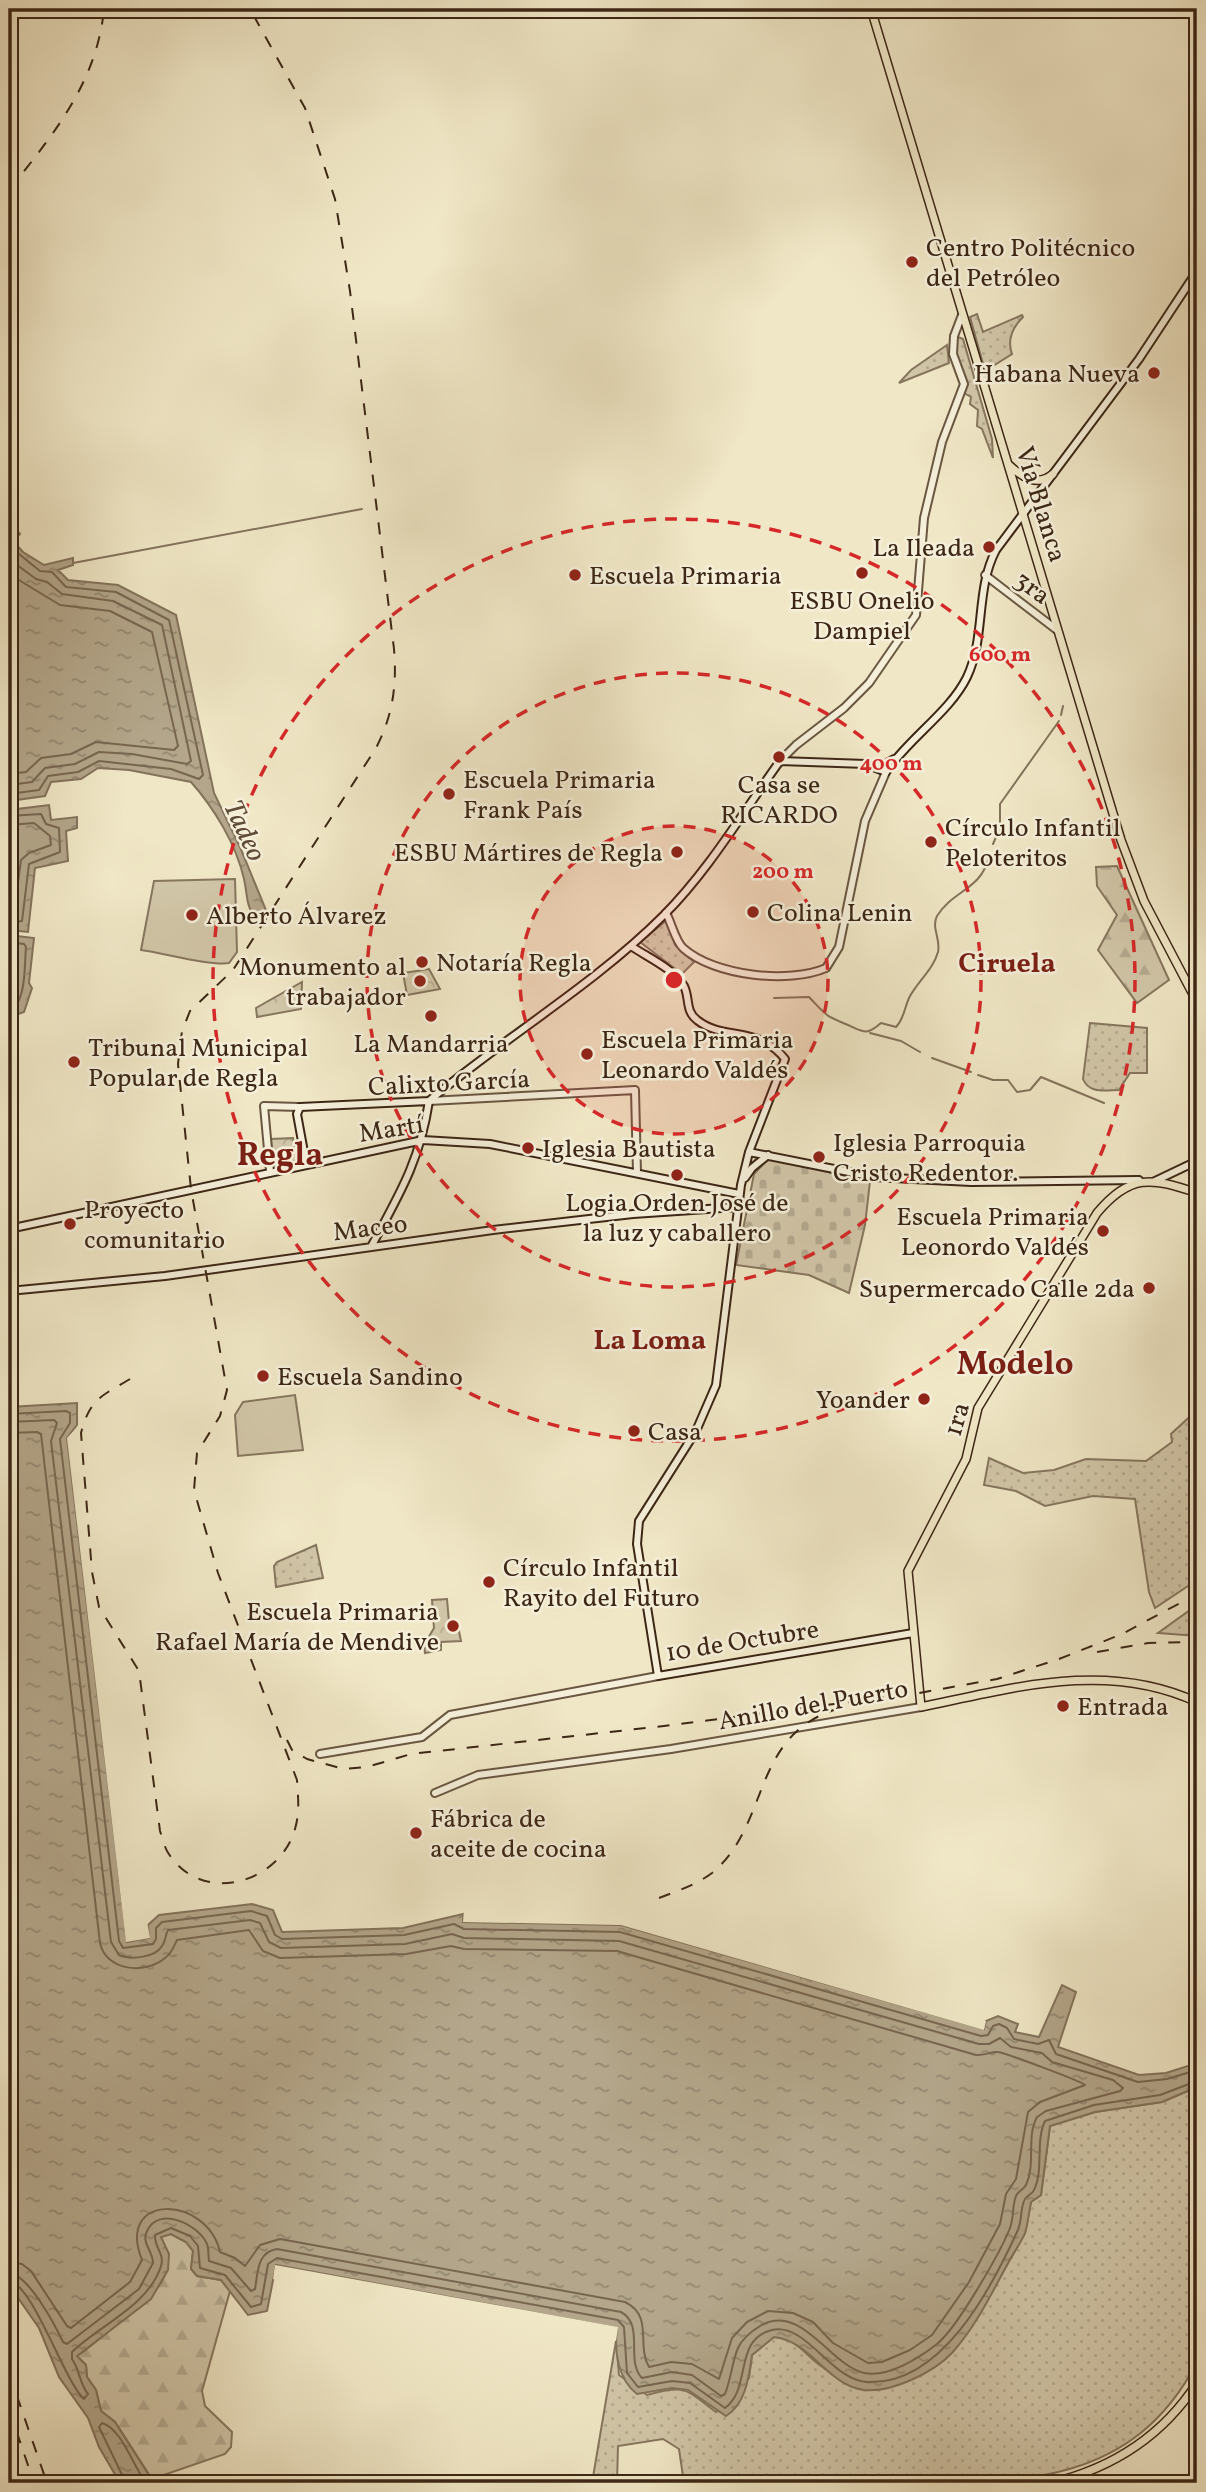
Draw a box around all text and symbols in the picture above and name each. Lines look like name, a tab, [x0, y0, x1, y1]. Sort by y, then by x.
place label: Centro Politécnico del Petróleo	[926, 231, 1135, 297]
marker: Centro Politécnico del Petróleo	[904, 254, 920, 270]
place label: Habana Nueva	[974, 357, 1140, 393]
marker: Habana Nueva	[1146, 365, 1162, 381]
street label: Vía Blanca	[1005, 442, 1075, 567]
place label: La Ileada	[872, 531, 975, 567]
marker: La Ileada	[981, 539, 997, 555]
place label: Escuela Primaria	[589, 559, 782, 595]
street label: 3ra	[1006, 563, 1057, 614]
marker: ESBU Onelio Dampiel	[854, 565, 870, 581]
marker: Escuela Primaria	[567, 567, 583, 583]
place label: ESBU Onelio Dampiel	[789, 584, 935, 650]
text: 600 m	[969, 641, 1031, 670]
marker: Casa se RICARDO	[771, 749, 787, 765]
text: 400 m	[860, 750, 922, 779]
place label: Escuela Primaria Frank País	[463, 763, 656, 829]
place label: Casa se RICARDO	[720, 768, 838, 834]
marker: Escuela Primaria Frank País	[441, 786, 457, 802]
water label: Tadeo	[213, 794, 275, 868]
place label: Círculo Infantil Peloteritos	[945, 811, 1121, 877]
marker: Círculo Infantil Peloteritos	[923, 834, 939, 850]
place label: ESBU Mártires de Regla	[394, 836, 663, 872]
marker: ESBU Mártires de Regla	[669, 844, 685, 860]
text: 200 m	[752, 858, 814, 887]
place label: Colina Lenin	[767, 896, 913, 932]
place label: Alberto Álvarez	[206, 899, 386, 935]
marker: Colina Lenin	[745, 904, 761, 920]
marker: Alberto Álvarez	[184, 907, 200, 923]
district label: Ciruela	[958, 945, 1056, 984]
place label: Notaría Regla	[436, 946, 592, 982]
place label: Monumento al trabajador	[239, 950, 406, 1016]
marker: Notaría Regla	[414, 954, 430, 970]
centre of rings	[662, 968, 686, 992]
marker: Monumento al trabajador	[412, 973, 428, 989]
marker: La Mandarria	[423, 1008, 439, 1024]
place label: Escuela Primaria Leonardo Valdés	[601, 1023, 794, 1089]
place label: La Mandarria	[353, 1027, 509, 1063]
place label: Tribunal Municipal Popular de Regla	[88, 1031, 308, 1097]
marker: Escuela Primaria Leonardo Valdés	[579, 1046, 595, 1062]
marker: Tribunal Municipal Popular de Regla	[66, 1054, 82, 1070]
street label: Calixto García	[367, 1062, 531, 1106]
street label: Martí	[356, 1107, 426, 1153]
place label: Iglesia Parroquia Cristo Redentor.	[833, 1126, 1026, 1192]
place label: Iglesia Bautista	[542, 1132, 716, 1168]
district label: Regla	[237, 1134, 323, 1180]
marker: Iglesia Bautista	[520, 1140, 536, 1156]
marker: Iglesia Parroquia Cristo Redentor.	[811, 1149, 827, 1165]
marker: Logia Orden José de la luz y caballero	[669, 1167, 685, 1183]
place label: Logia Orden José de la luz y caballero	[565, 1186, 789, 1252]
place label: Proyecto comunitario	[84, 1193, 225, 1259]
place label: Escuela Primaria Leonordo Valdés	[896, 1200, 1089, 1266]
street label: Maceo	[331, 1207, 410, 1251]
marker: Proyecto comunitario	[62, 1216, 78, 1232]
marker: Escuela Primaria Leonordo Valdés	[1095, 1223, 1111, 1239]
place label: Supermercado Calle 2da	[859, 1272, 1135, 1308]
marker: Supermercado Calle 2da	[1141, 1280, 1157, 1296]
district label: La Loma	[594, 1322, 706, 1361]
district label: Modelo	[956, 1343, 1074, 1389]
place label: Escuela Sandino	[277, 1360, 463, 1396]
marker: Escuela Sandino	[255, 1368, 271, 1384]
place label: Yoander	[816, 1383, 910, 1419]
marker: Yoander	[916, 1391, 932, 1407]
street label: 1ra	[936, 1398, 980, 1441]
place label: Casa	[648, 1415, 702, 1451]
marker: Casa	[626, 1423, 642, 1439]
place label: Círculo Infantil Rayito del Futuro	[503, 1551, 700, 1617]
marker: Círculo Infantil Rayito del Futuro	[481, 1574, 497, 1590]
place label: Escuela Primaria Rafael María de Mendive	[155, 1595, 439, 1661]
street label: 10 de Octubre	[663, 1612, 822, 1672]
marker: Escuela Primaria Rafael María de Mendive	[445, 1618, 461, 1634]
street label: Anillo del Puerto	[716, 1672, 911, 1740]
place label: Entrada	[1077, 1690, 1169, 1726]
marker: Entrada	[1055, 1698, 1071, 1714]
place label: Fábrica de aceite de cocina	[430, 1802, 607, 1868]
marker: Fábrica de aceite de cocina	[408, 1825, 424, 1841]

